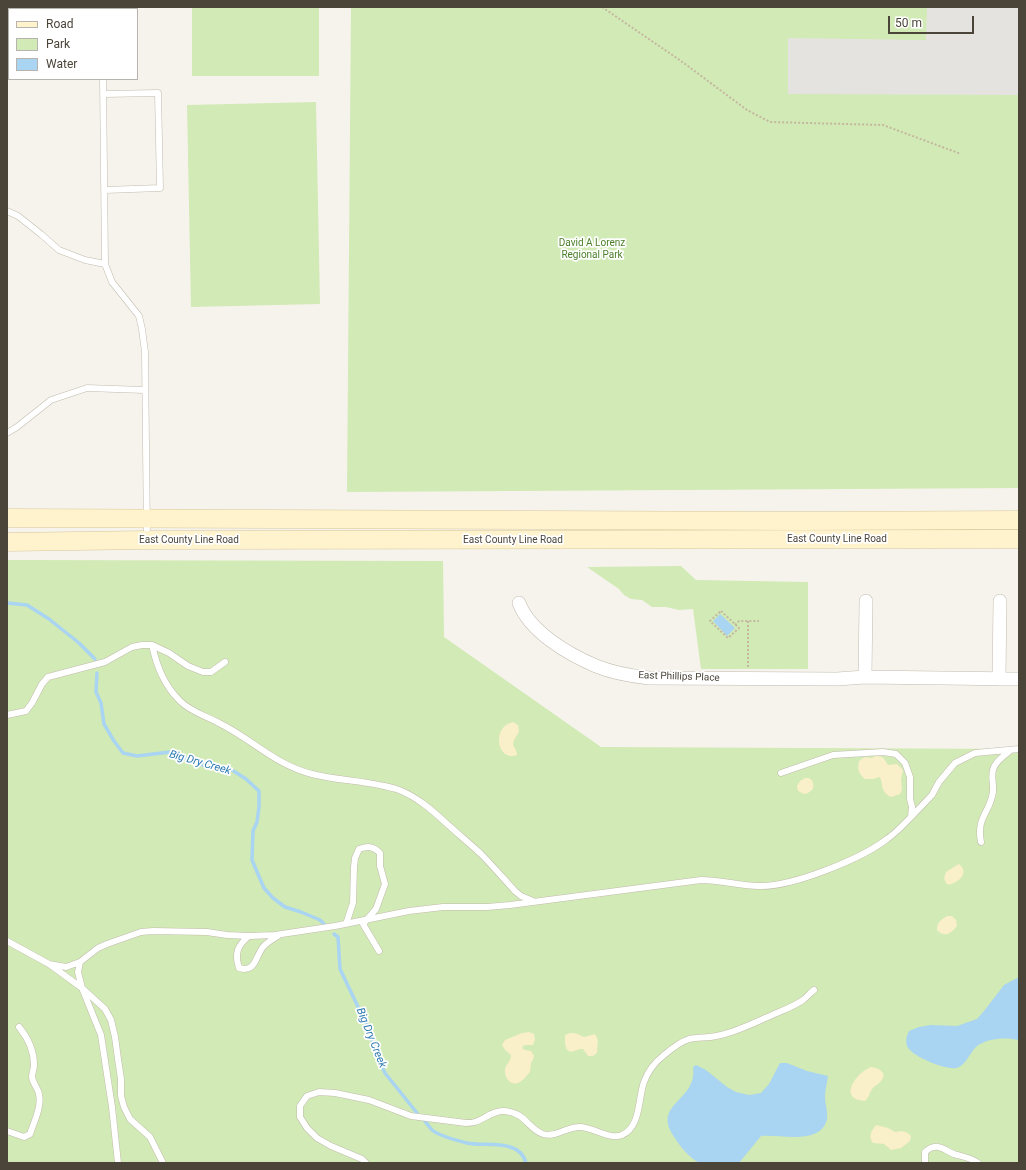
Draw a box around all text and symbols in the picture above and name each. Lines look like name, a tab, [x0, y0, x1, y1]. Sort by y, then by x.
legend	[8, 8, 138, 80]
scale bar	[890, 8, 976, 34]
text: 50 m	[895, 16, 922, 30]
text: Road	[46, 17, 74, 31]
text: Park	[46, 37, 70, 51]
text: Water	[46, 57, 77, 71]
park label: David A Lorenz Regional Park	[559, 237, 625, 260]
street label: East County Line Road	[787, 533, 887, 545]
street label: East County Line Road	[139, 534, 239, 546]
street label: East County Line Road	[463, 534, 563, 546]
street label: East Phillips Place	[638, 670, 720, 684]
water label: Big Dry Creek	[168, 748, 232, 778]
water label: Big Dry Creek	[353, 1006, 389, 1070]

